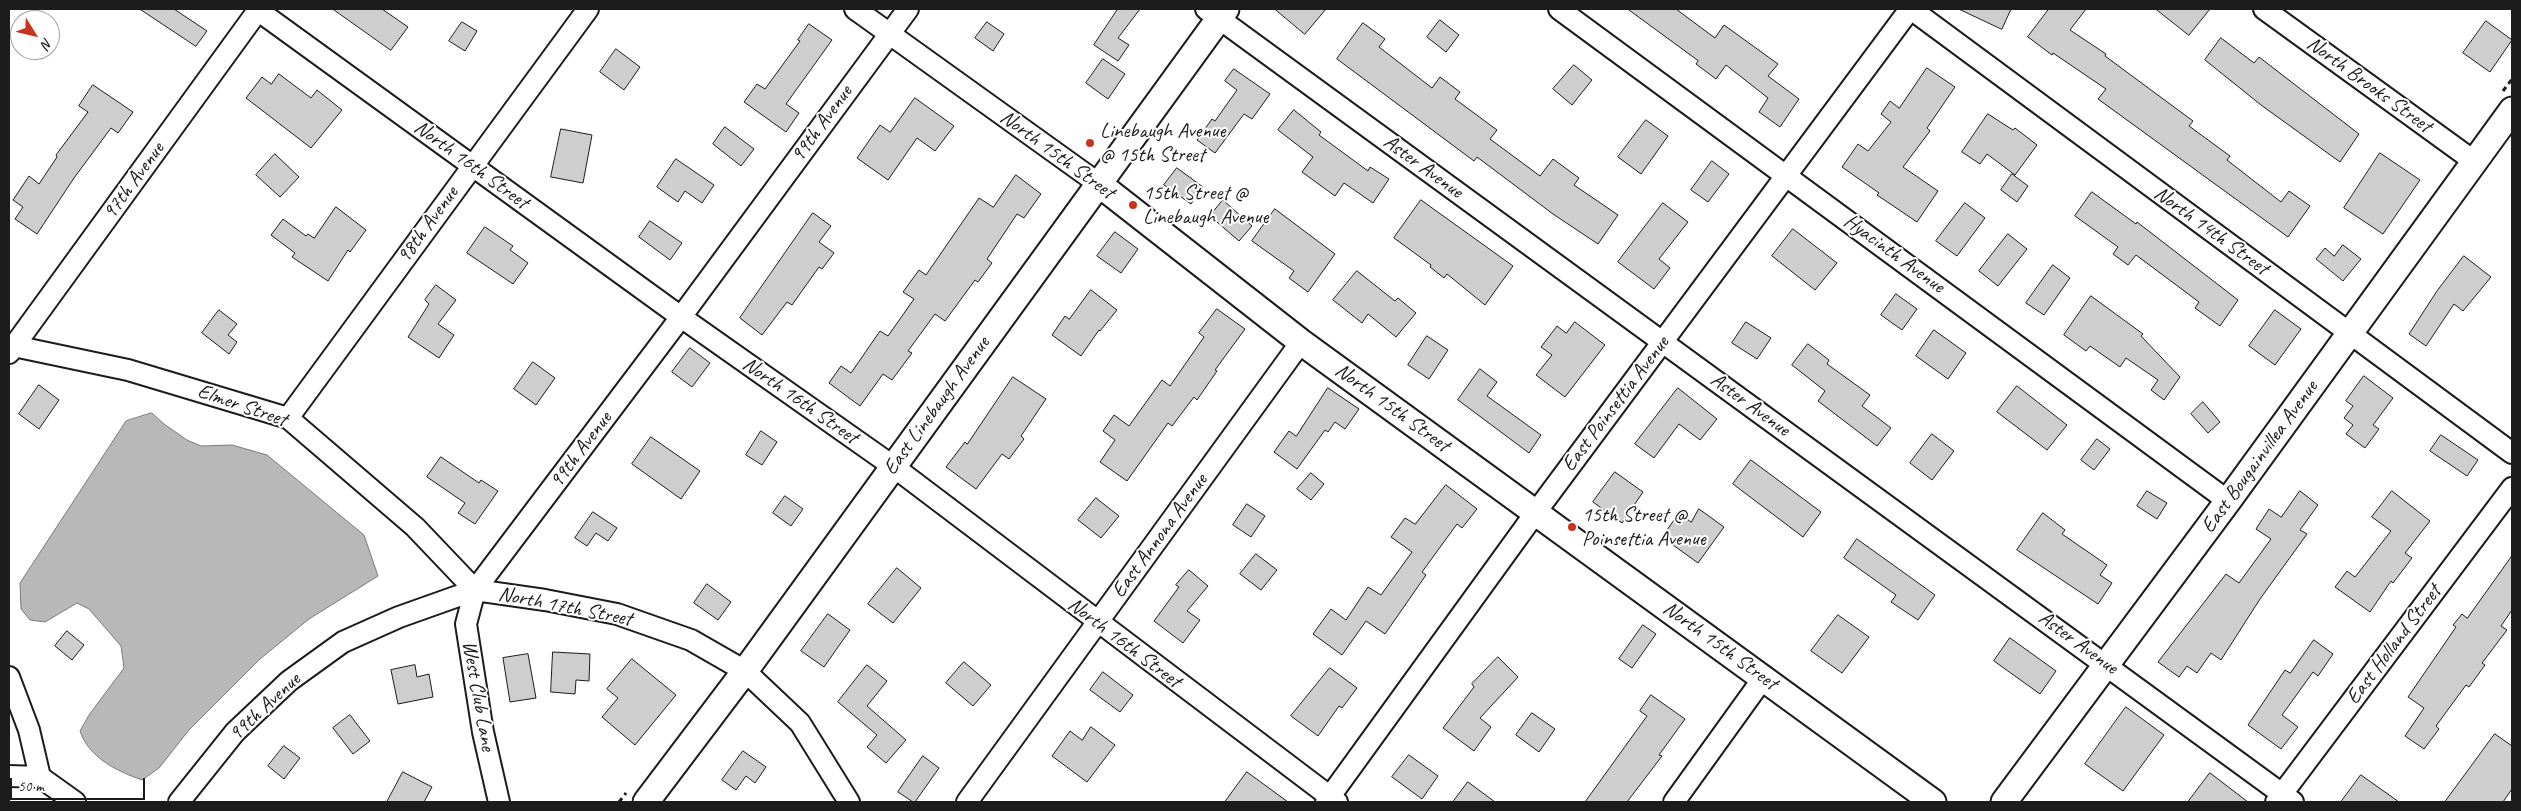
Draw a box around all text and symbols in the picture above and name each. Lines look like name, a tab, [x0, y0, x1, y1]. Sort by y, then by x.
north arrow	[10, 10, 60, 60]
street label: North Brooks Street	[2302, 31, 2436, 139]
text: N	[37, 35, 56, 52]
street label: 99th Avenue	[786, 81, 858, 167]
street label: North 15th Street	[995, 105, 1119, 205]
street label: North 16th Street	[409, 115, 533, 215]
place label: Linebaugh Avenue @ 15th Street	[1100, 118, 1225, 168]
street label: Aster Avenue	[1378, 130, 1468, 204]
marker: Linebaugh Avenue @ 15th Street	[1084, 137, 1096, 149]
street label: 97th Avenue	[98, 138, 170, 224]
place label: 15th Street @ Linebaugh Avenue	[1143, 180, 1268, 230]
street label: North 14th Street	[2149, 181, 2273, 281]
street label: 98th Avenue	[392, 182, 464, 268]
marker: 15th Street @ Linebaugh Avenue	[1127, 199, 1139, 211]
street label: Hyacinth Avenue	[1839, 209, 1949, 299]
street label: East Poinsettia Avenue	[1557, 331, 1675, 477]
street label: East Linebaugh Avenue	[878, 332, 996, 480]
street label: North 16th Street	[737, 352, 863, 450]
street label: North 15th Street	[1330, 358, 1454, 458]
street label: Aster Avenue	[1705, 368, 1795, 442]
street label: East Bougainvillea Avenue	[2196, 376, 2324, 538]
street label: Elmer Street	[194, 379, 290, 433]
street label: 99th Avenue	[544, 407, 618, 493]
street label: East Annona Avenue	[1107, 469, 1213, 603]
place label: 15th Street @ Poinsettia Avenue	[1582, 502, 1706, 552]
marker: 15th Street @ Poinsettia Avenue	[1566, 521, 1578, 533]
street label: East Holland Street	[2341, 580, 2447, 710]
street label: North 17th Street	[496, 582, 634, 632]
street label: North 16th Street	[1062, 592, 1186, 694]
street label: North 15th Street	[1658, 596, 1782, 696]
street label: Aster Avenue	[2033, 606, 2123, 680]
street label: West Club Lane	[456, 639, 500, 753]
street label: 99th Avenue	[224, 668, 306, 746]
scale bar	[12, 768, 148, 800]
text: 50 m	[18, 777, 44, 796]

